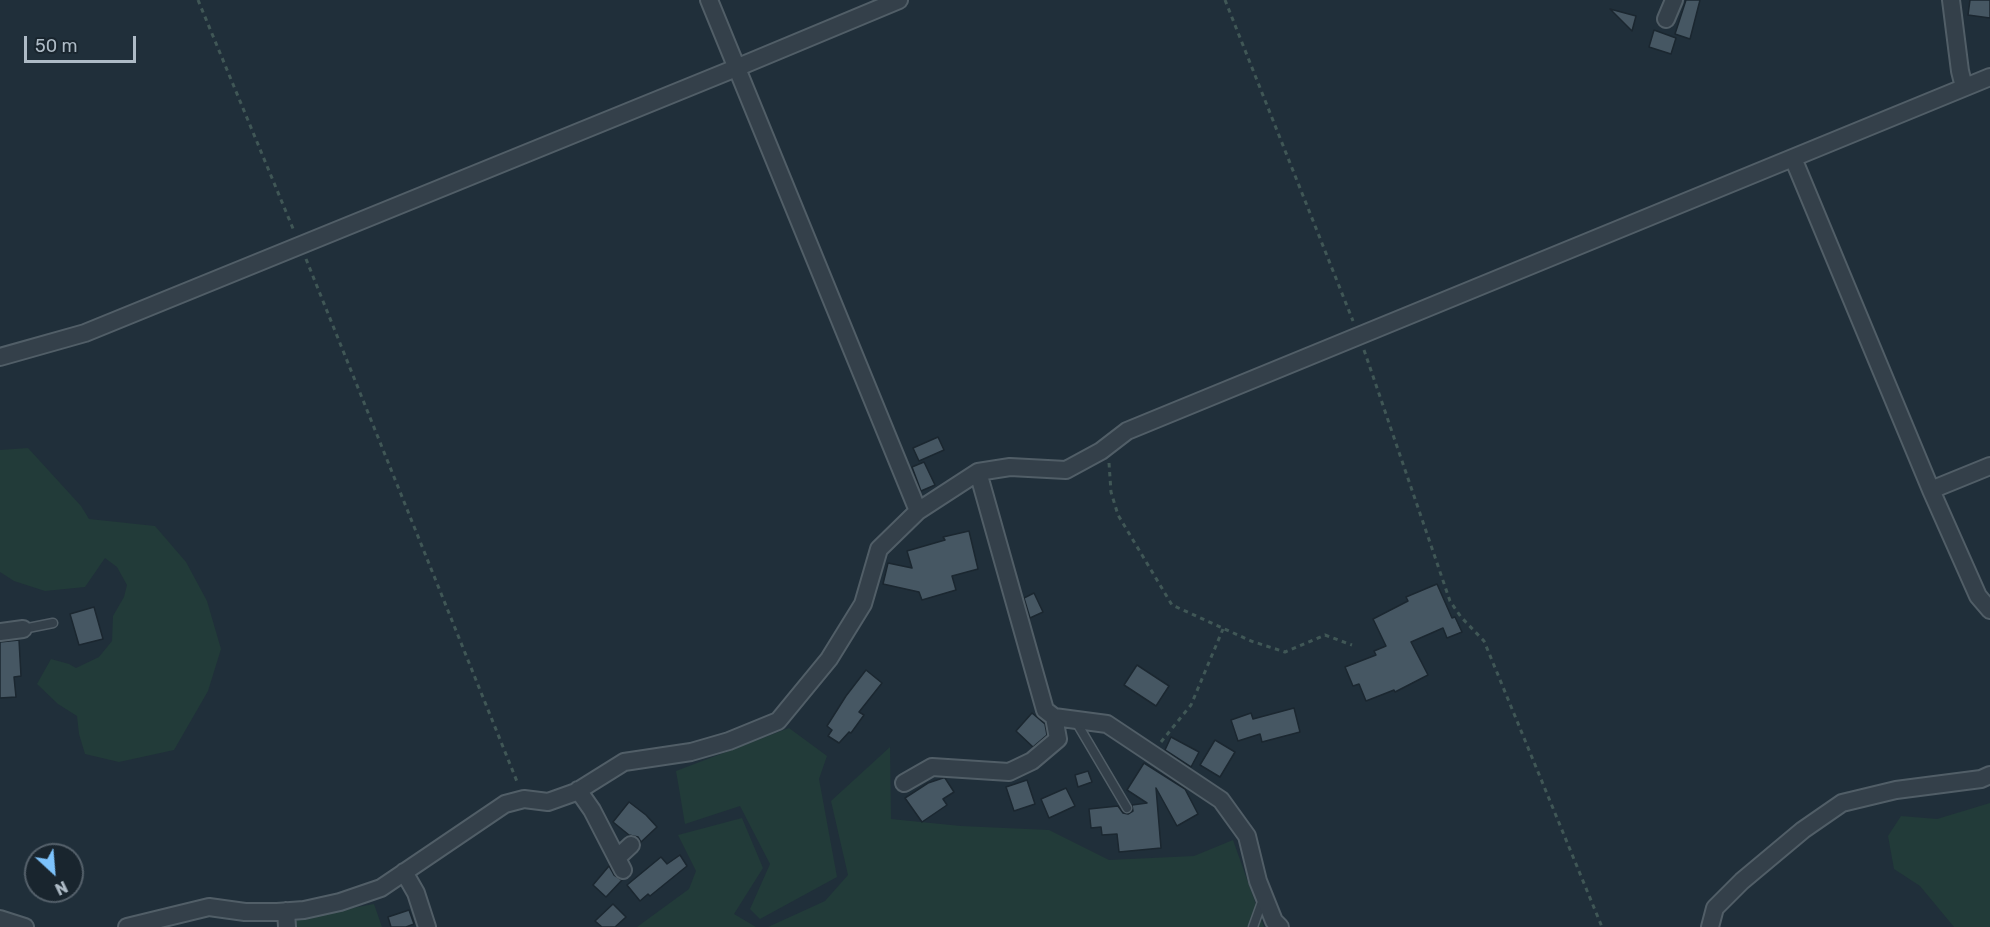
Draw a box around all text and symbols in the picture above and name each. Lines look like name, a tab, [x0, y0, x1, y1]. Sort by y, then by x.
scale bar	[27, 24, 140, 62]
text: 50 m	[35, 35, 78, 57]
north arrow	[24, 843, 84, 903]
text: N	[52, 877, 71, 899]

